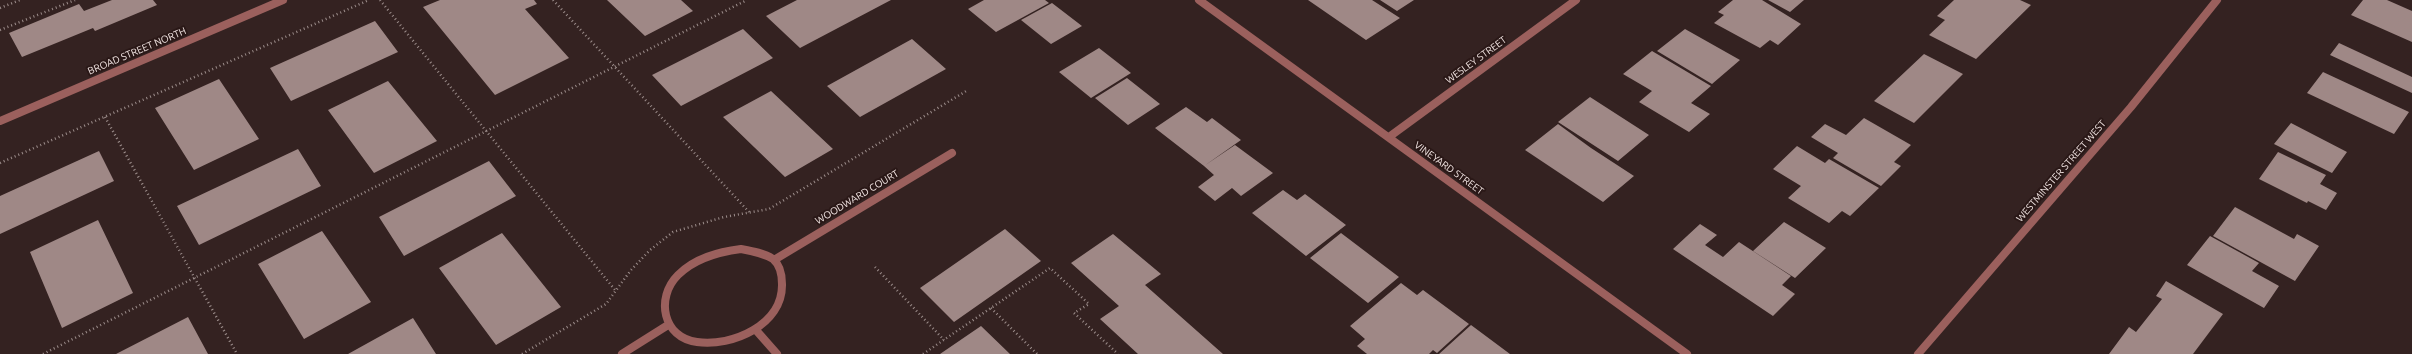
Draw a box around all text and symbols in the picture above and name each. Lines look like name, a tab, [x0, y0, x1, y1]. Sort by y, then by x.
street label: BROAD STREET NORTH	[86, 25, 188, 77]
street label: WESLEY STREET	[1443, 34, 1509, 86]
street label: WESTMINSTER STREET WEST	[2014, 118, 2108, 224]
street label: VINEYARD STREET	[1412, 139, 1486, 197]
street label: WOODWARD COURT	[813, 167, 901, 227]

